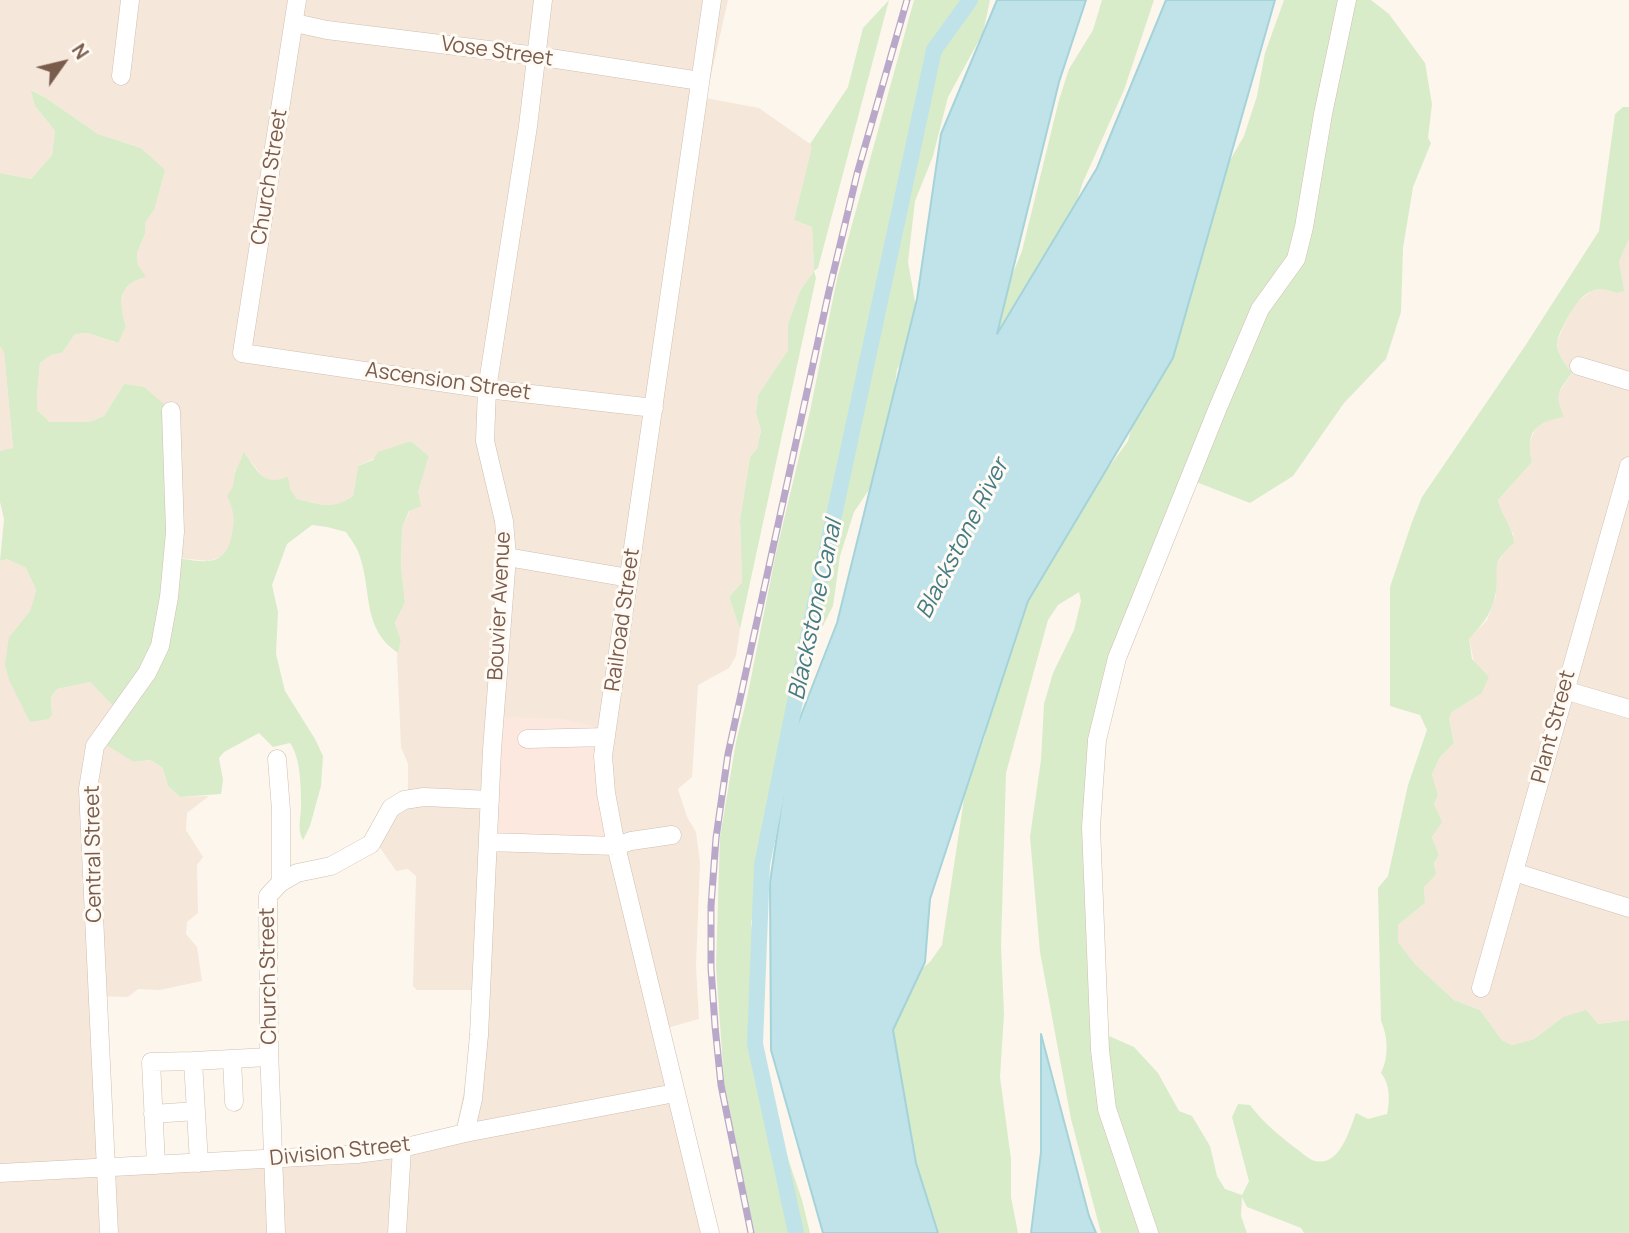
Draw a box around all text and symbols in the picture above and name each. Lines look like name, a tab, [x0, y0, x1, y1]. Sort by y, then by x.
north arrow	[28, 28, 98, 98]
street label: Vose Street	[439, 32, 555, 72]
text: N	[66, 38, 95, 64]
street label: Church Street	[247, 107, 293, 247]
street label: Ascension Street	[364, 358, 532, 406]
water label: Blackstone River	[911, 455, 1015, 623]
water label: Blackstone Canal	[783, 518, 849, 702]
street label: Bouvier Avenue	[484, 531, 516, 681]
street label: Railroad Street	[600, 547, 646, 693]
street label: Plant Street	[1527, 668, 1581, 786]
street label: Central Street	[80, 785, 108, 923]
street label: Church Street	[255, 907, 283, 1045]
street label: Division Street	[268, 1132, 412, 1172]

